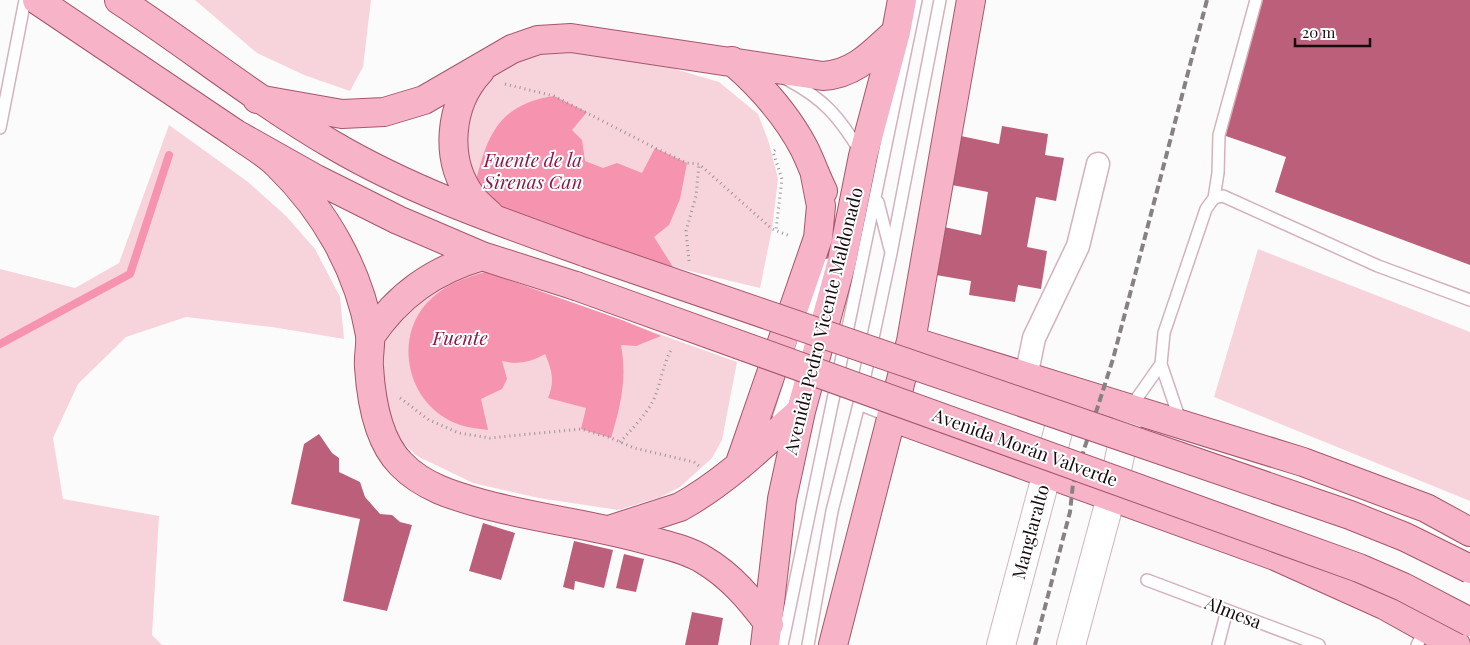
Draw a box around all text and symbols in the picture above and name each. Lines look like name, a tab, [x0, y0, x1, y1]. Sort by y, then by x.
scale bar	[1295, 15, 1370, 47]
text: 20 m	[1302, 22, 1336, 42]
water label: Fuente de la Sirenas Can	[483, 146, 582, 194]
street label: Avenida Pedro Vicente Maldonado	[778, 184, 868, 458]
water label: Fuente	[431, 324, 488, 350]
street label: Avenida Morán Valverde	[929, 402, 1121, 492]
street label: Manglaralto	[1006, 482, 1054, 582]
street label: Almesa	[1201, 590, 1265, 634]

